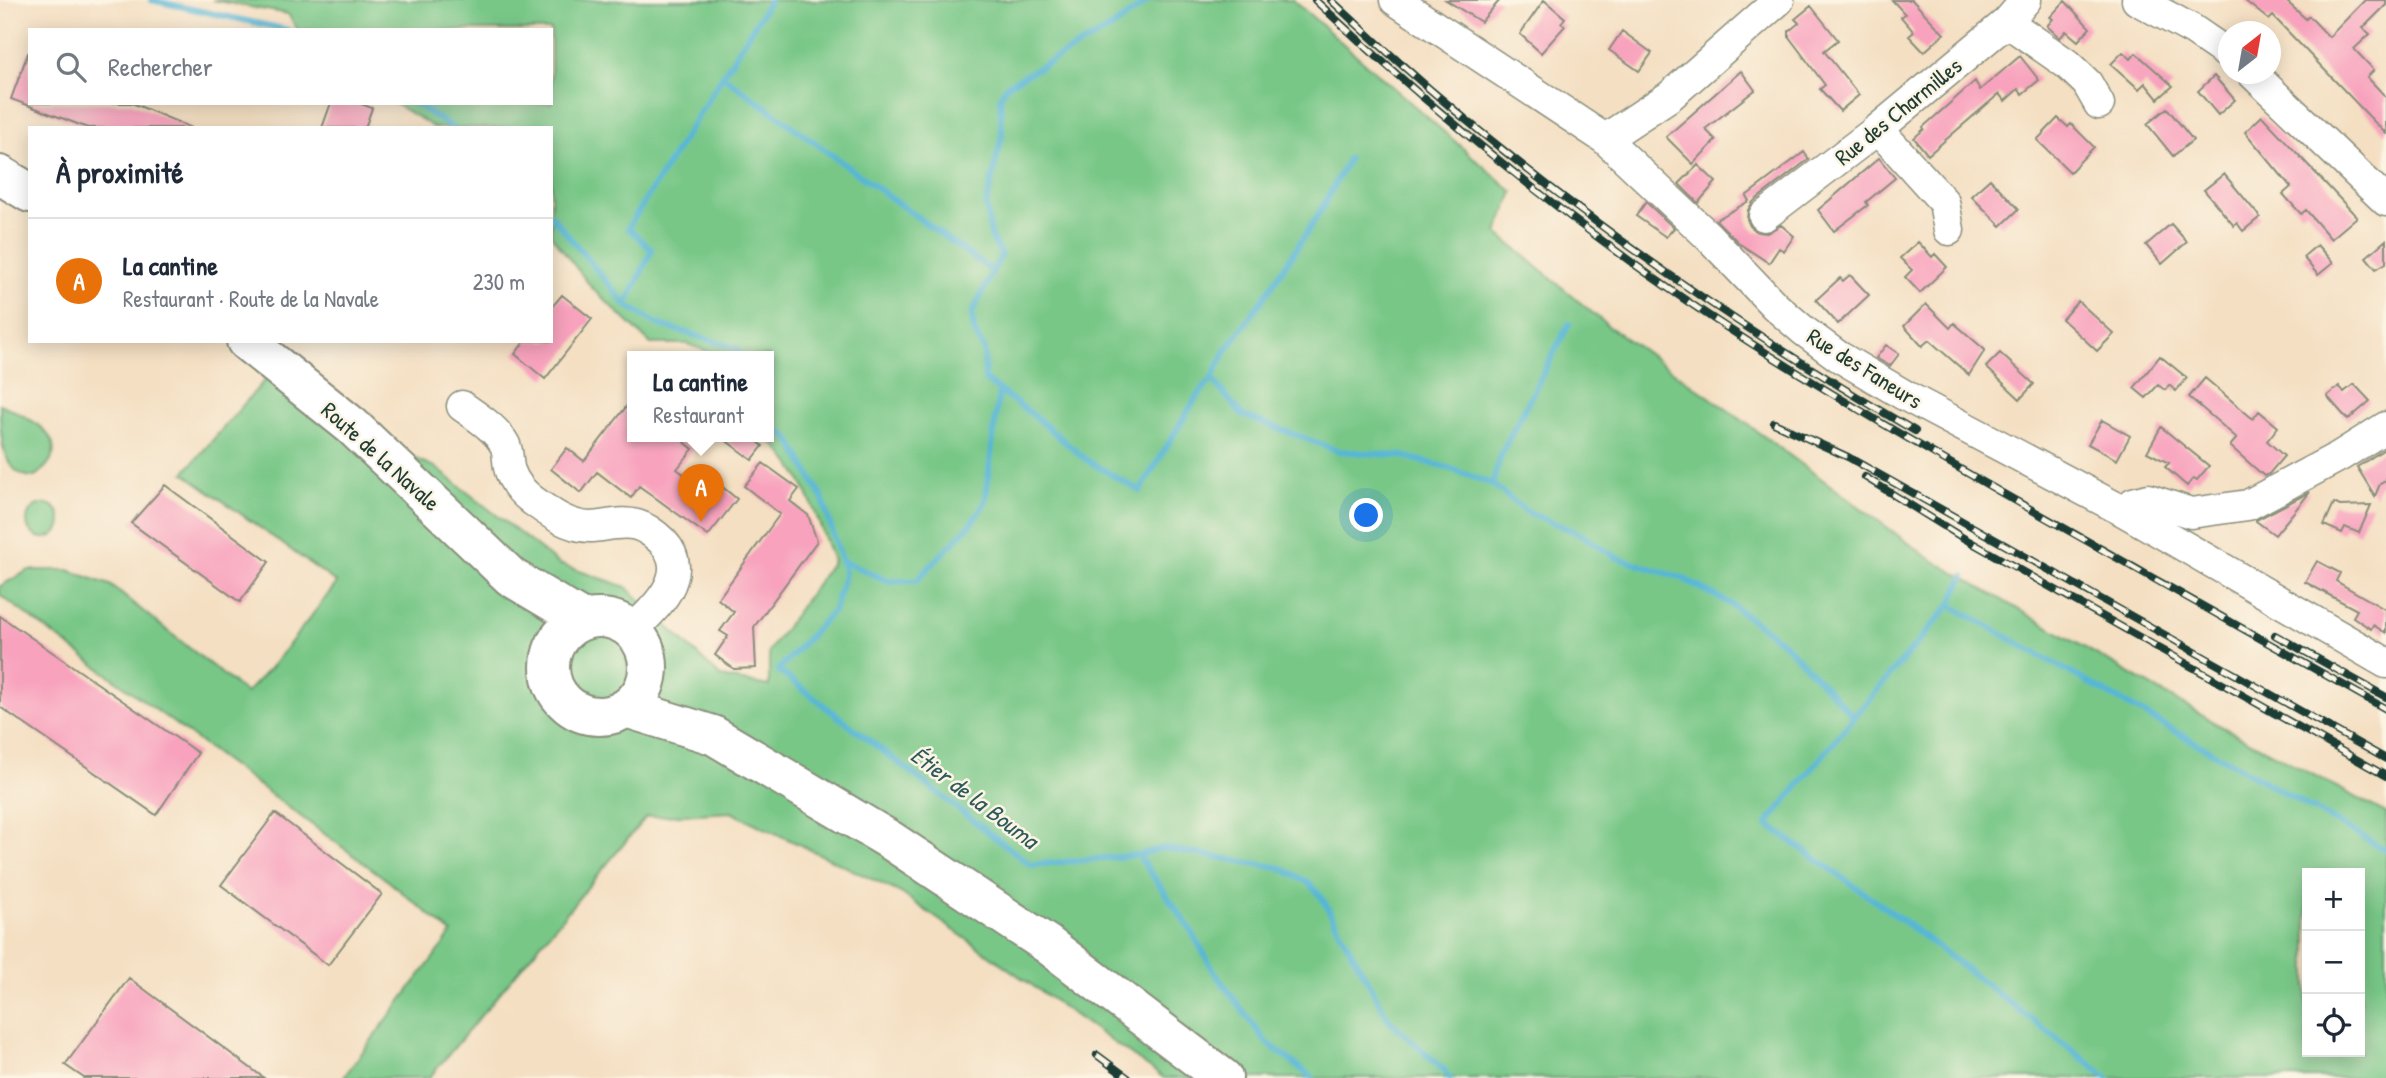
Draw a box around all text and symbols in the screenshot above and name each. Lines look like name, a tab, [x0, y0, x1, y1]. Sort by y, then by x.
north arrow	[2218, 21, 2281, 84]
search box	[28, 28, 553, 105]
icon: search	[52, 48, 90, 86]
text: Rechercher	[108, 49, 213, 84]
street label: Rue des Charmilles	[1828, 50, 1968, 172]
text: À proximité	[56, 152, 184, 192]
text: La cantine	[123, 248, 218, 283]
text: A	[73, 266, 85, 297]
text: 230 m	[473, 266, 525, 297]
text: Restaurant · Route de la Navale	[123, 283, 379, 314]
street label: Rue des Faneurs	[1801, 320, 1929, 416]
popup	[627, 351, 774, 442]
text: La cantine	[653, 364, 748, 399]
street label: Route de la Navale	[315, 394, 447, 518]
text: Restaurant	[653, 399, 744, 430]
pin: A	[678, 464, 724, 522]
your location	[1349, 498, 1383, 532]
water label: Étier de la Bouma	[905, 739, 1047, 857]
map controls	[2302, 868, 2365, 1057]
button: +	[2302, 868, 2365, 931]
button: −	[2302, 931, 2365, 994]
button: locate	[2302, 994, 2365, 1057]

